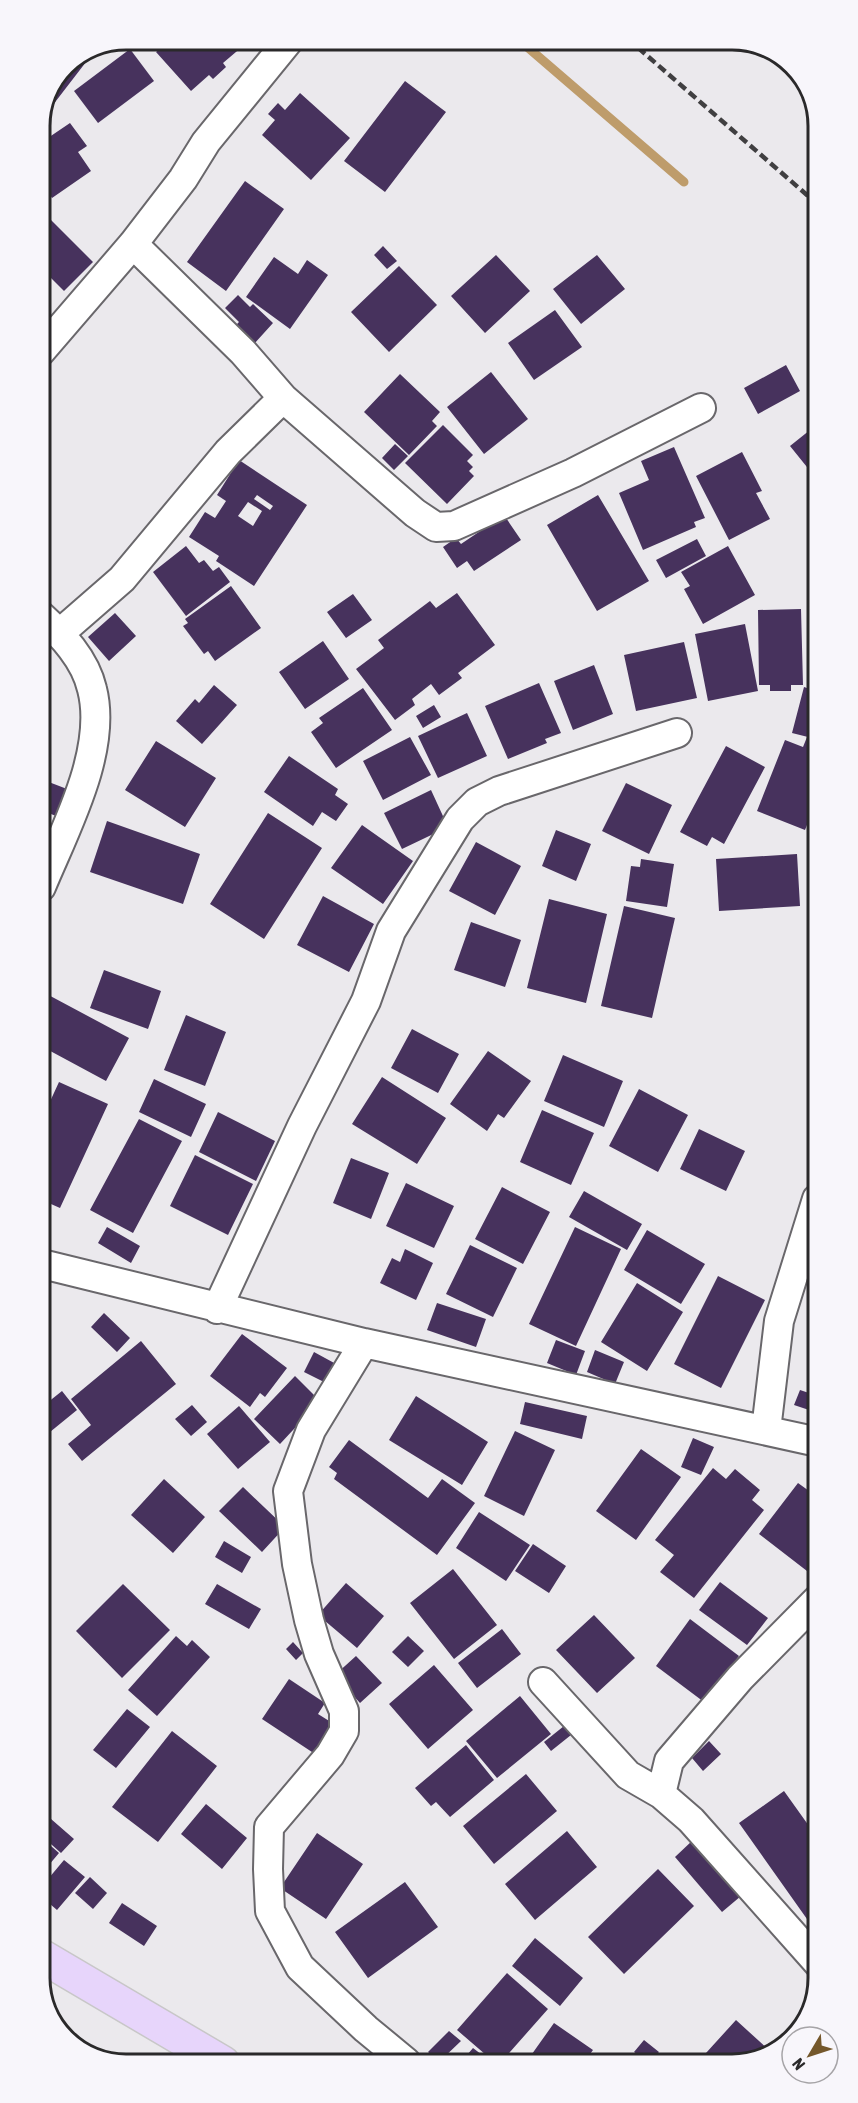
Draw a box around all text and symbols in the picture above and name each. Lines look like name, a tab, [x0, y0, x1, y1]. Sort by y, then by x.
north arrow	[780, 2025, 840, 2085]
text: N	[788, 2055, 808, 2074]

